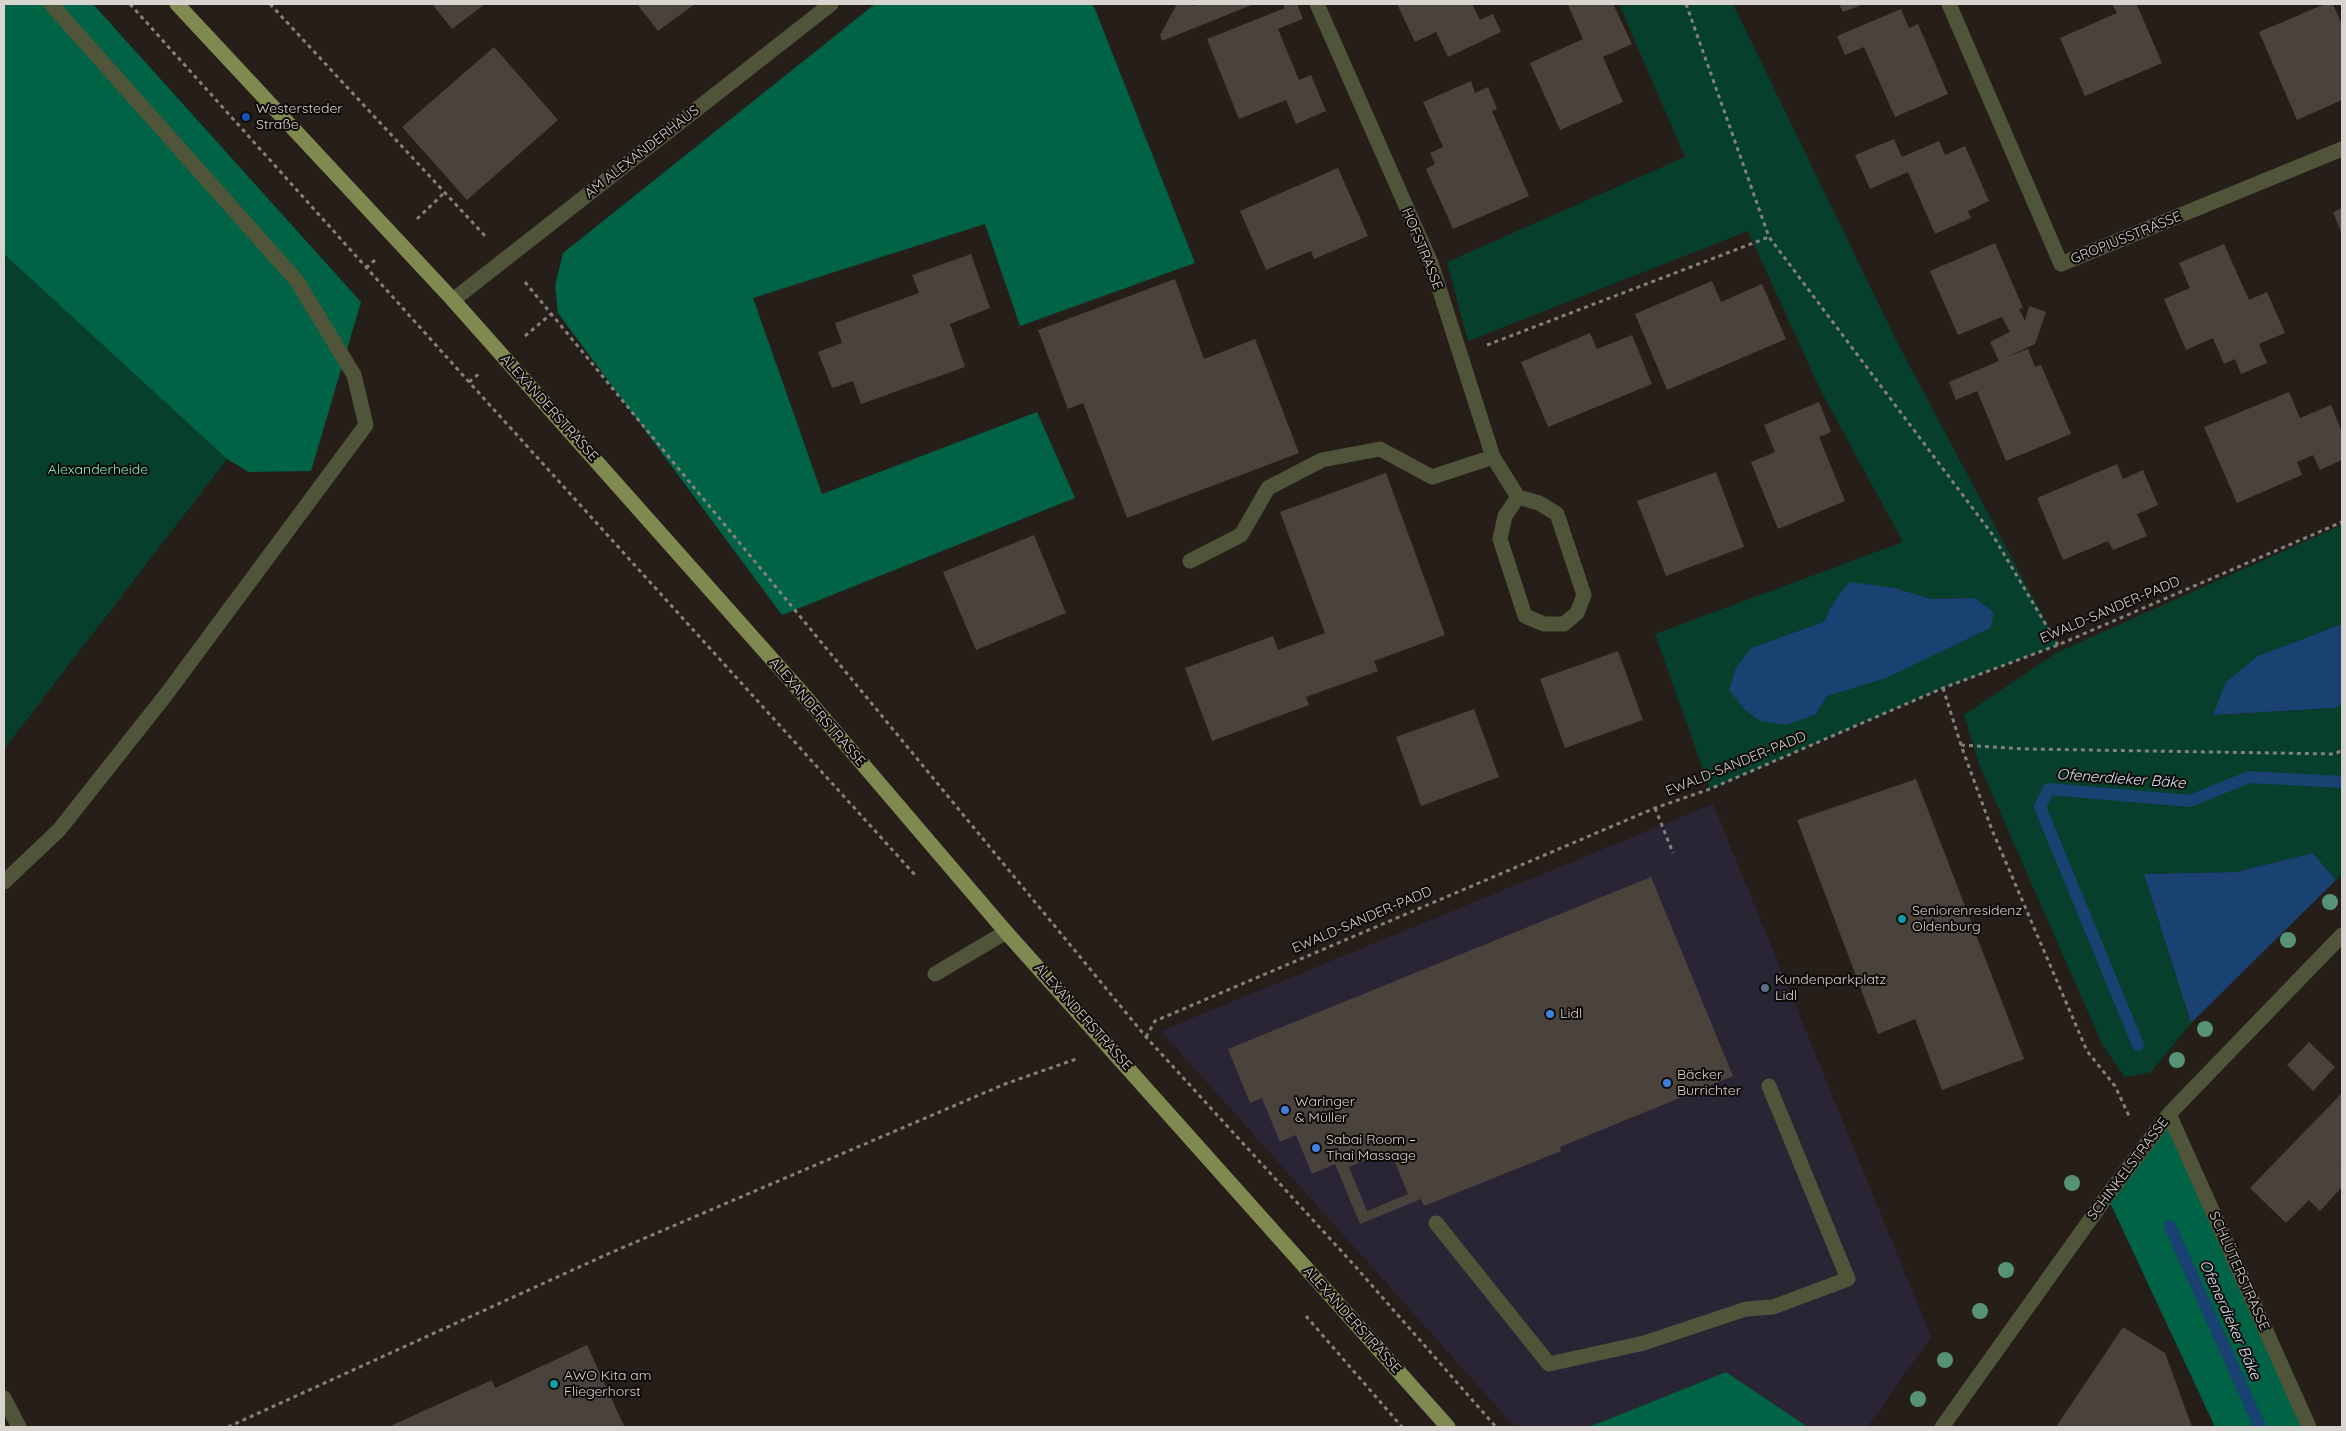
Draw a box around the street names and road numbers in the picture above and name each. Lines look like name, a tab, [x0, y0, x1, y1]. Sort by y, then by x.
street label: AM ALEXANDERHAUS	[581, 102, 703, 202]
street label: HOFSTRASSE	[1398, 205, 1446, 293]
street label: GROPIUSSTRASSE	[2068, 208, 2184, 268]
street label: ALEXANDERSTRASSE	[497, 351, 601, 465]
street label: EWALD-SANDER-PADD	[2038, 573, 2182, 647]
street label: ALEXANDERSTRASSE	[765, 654, 869, 770]
street label: EWALD-SANDER-PADD	[1663, 728, 1809, 800]
street label: EWALD-SANDER-PADD	[1290, 883, 1434, 957]
street label: ALEXANDERSTRASSE	[1031, 960, 1135, 1074]
street label: SCHINKELSTRASSE	[2084, 1114, 2172, 1224]
street label: SCHLÜTERSTRASSE	[2205, 1209, 2273, 1333]
street label: ALEXANDERSTRASSE	[1300, 1263, 1404, 1377]

